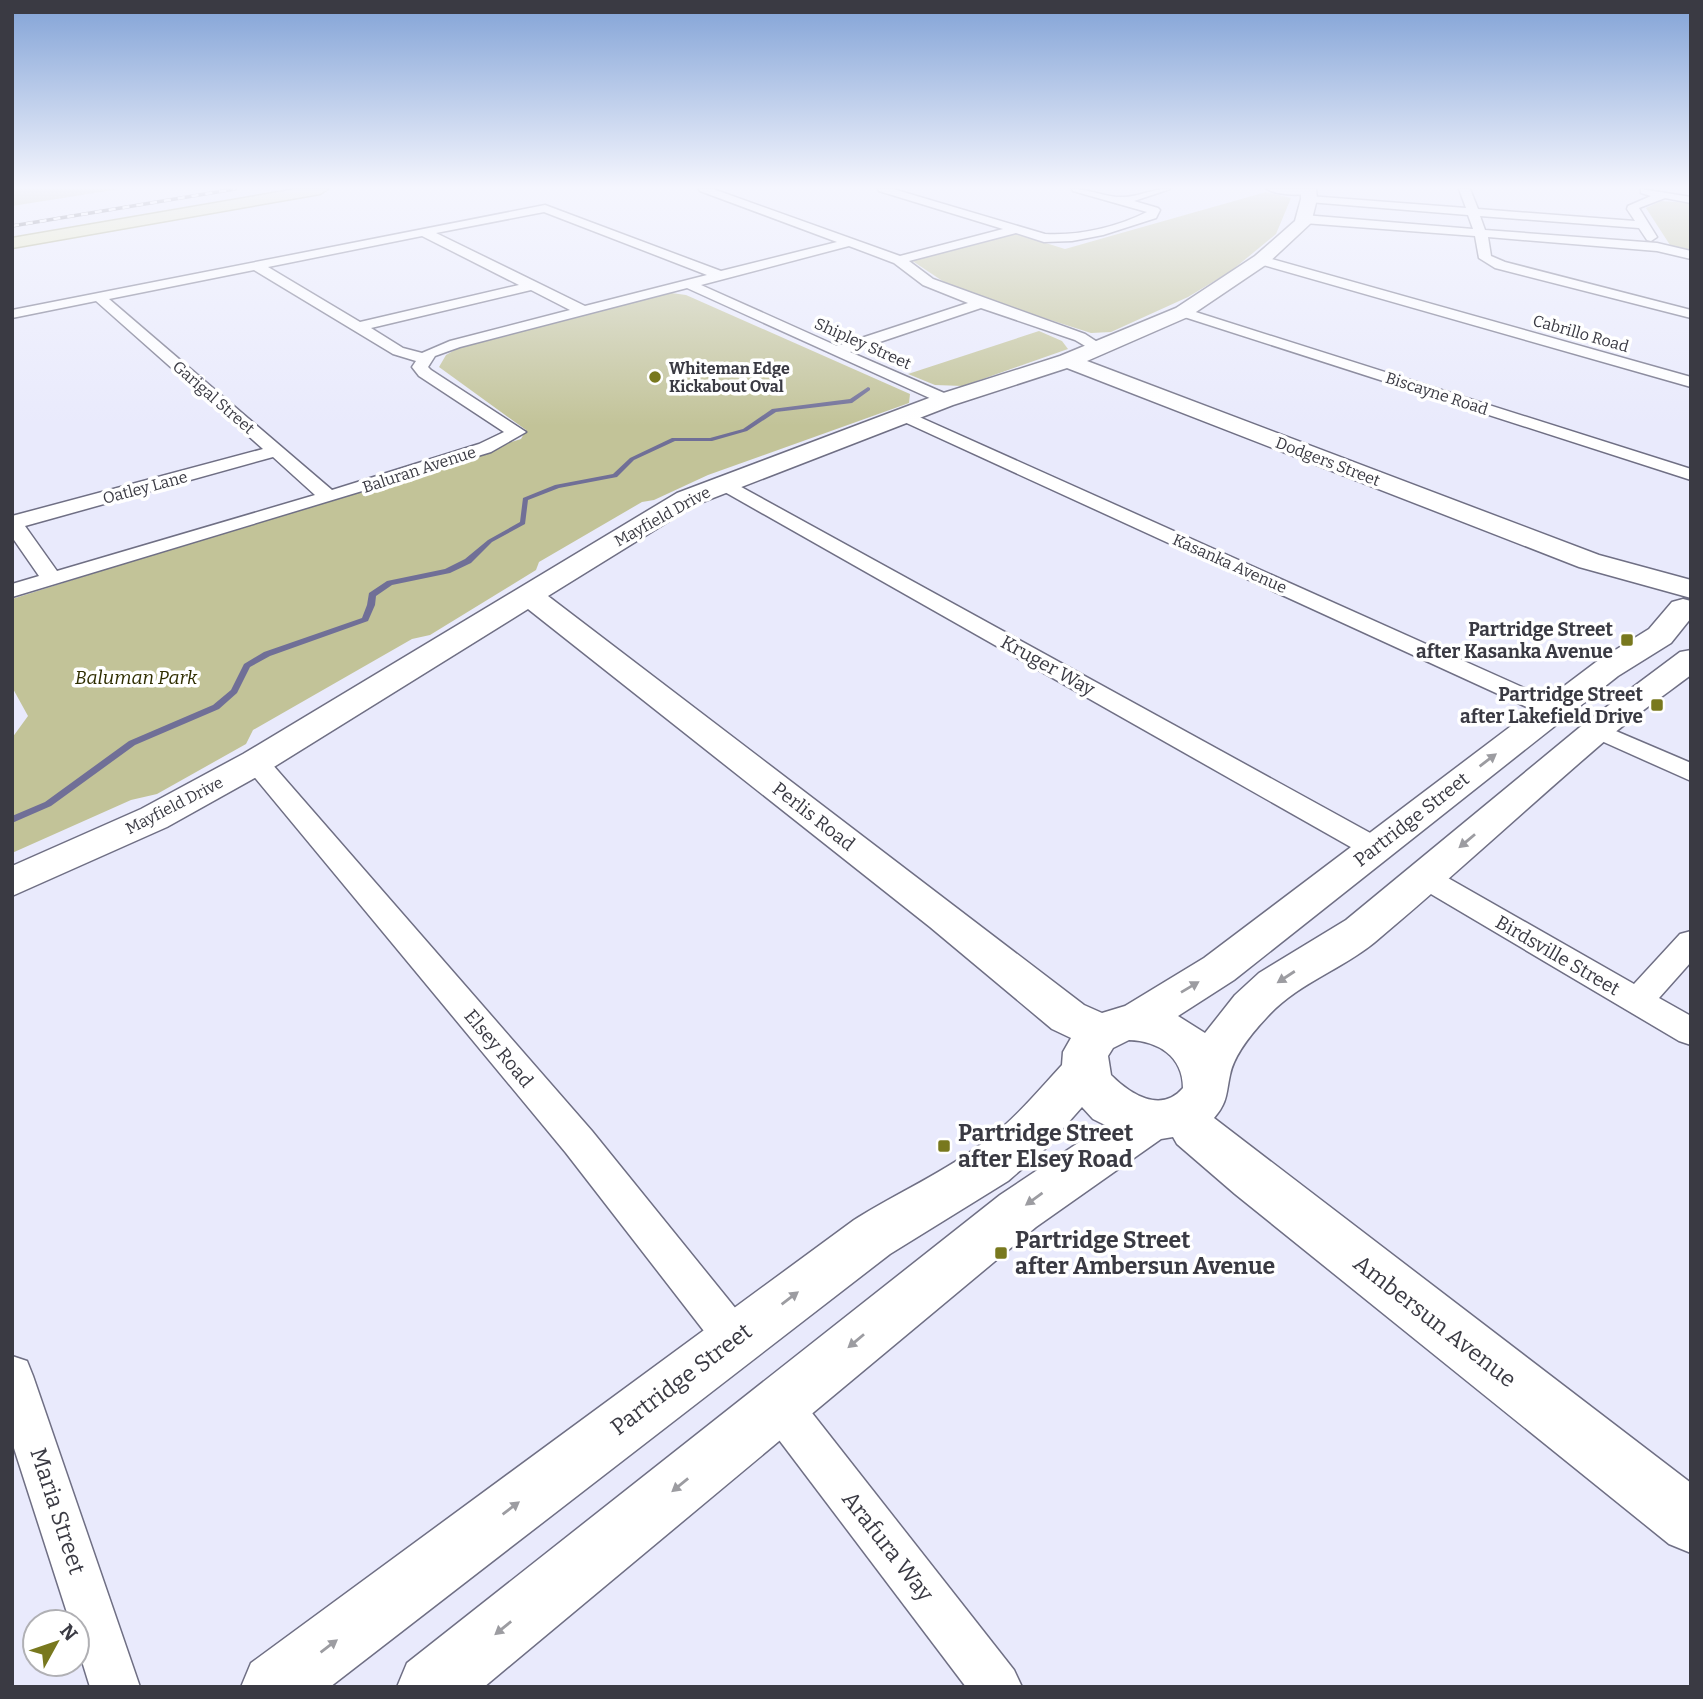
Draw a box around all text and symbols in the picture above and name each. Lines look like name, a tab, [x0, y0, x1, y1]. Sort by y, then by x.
street label: Cabrillo Road	[1531, 311, 1631, 356]
street label: Shipley Street	[812, 314, 914, 373]
street label: Garigal Street	[169, 357, 259, 438]
place label: Whiteman Edge Kickabout Oval	[669, 359, 790, 396]
street label: Biscayne Road	[1383, 368, 1491, 419]
marker: Whiteman Edge Kickabout Oval	[647, 369, 663, 385]
street label: Dodgers Street	[1273, 433, 1383, 490]
street label: Baluran Avenue	[360, 442, 478, 497]
street label: Oatley Lane	[101, 467, 190, 508]
street label: Mayfield Drive	[611, 482, 713, 551]
street label: Kasanka Avenue	[1170, 530, 1290, 597]
place label: Partridge Street after Kasanka Avenue	[1416, 618, 1613, 663]
street label: Kruger Way	[997, 630, 1100, 701]
marker: Partridge Street after Kasanka Avenue	[1619, 632, 1635, 648]
park label: Baluman Park	[75, 666, 198, 689]
place label: Partridge Street after Lakefield Drive	[1460, 683, 1643, 728]
marker: Partridge Street after Lakefield Drive	[1649, 697, 1665, 713]
one-way arrow	[1478, 752, 1496, 767]
street label: Partridge Street	[1349, 767, 1474, 871]
street label: Mayfield Drive	[122, 773, 226, 838]
street label: Perlis Road	[768, 777, 859, 856]
one-way arrow	[1458, 833, 1475, 848]
street label: Birdsville Street	[1491, 911, 1624, 1000]
one-way arrow	[1276, 971, 1296, 984]
one-way arrow	[1181, 981, 1200, 994]
street label: Elsey Road	[459, 1005, 538, 1092]
place label: Partridge Street after Elsey Road	[958, 1119, 1133, 1173]
marker: Partridge Street after Elsey Road	[936, 1138, 952, 1154]
one-way arrow	[1025, 1192, 1043, 1206]
place label: Partridge Street after Ambersun Avenue	[1015, 1226, 1275, 1280]
marker: Partridge Street after Ambersun Avenue	[993, 1245, 1009, 1261]
street label: Ambersun Avenue	[1348, 1249, 1522, 1393]
one-way arrow	[781, 1291, 799, 1305]
street label: Partridge Street	[605, 1317, 757, 1441]
one-way arrow	[848, 1334, 866, 1349]
street label: Maria Street	[24, 1444, 92, 1578]
one-way arrow	[672, 1478, 690, 1493]
street label: Arafura Way	[836, 1485, 940, 1607]
one-way arrow	[501, 1501, 519, 1516]
north arrow	[21, 1608, 91, 1678]
text: N	[55, 1619, 82, 1646]
one-way arrow	[495, 1620, 512, 1635]
one-way arrow	[320, 1639, 338, 1653]

